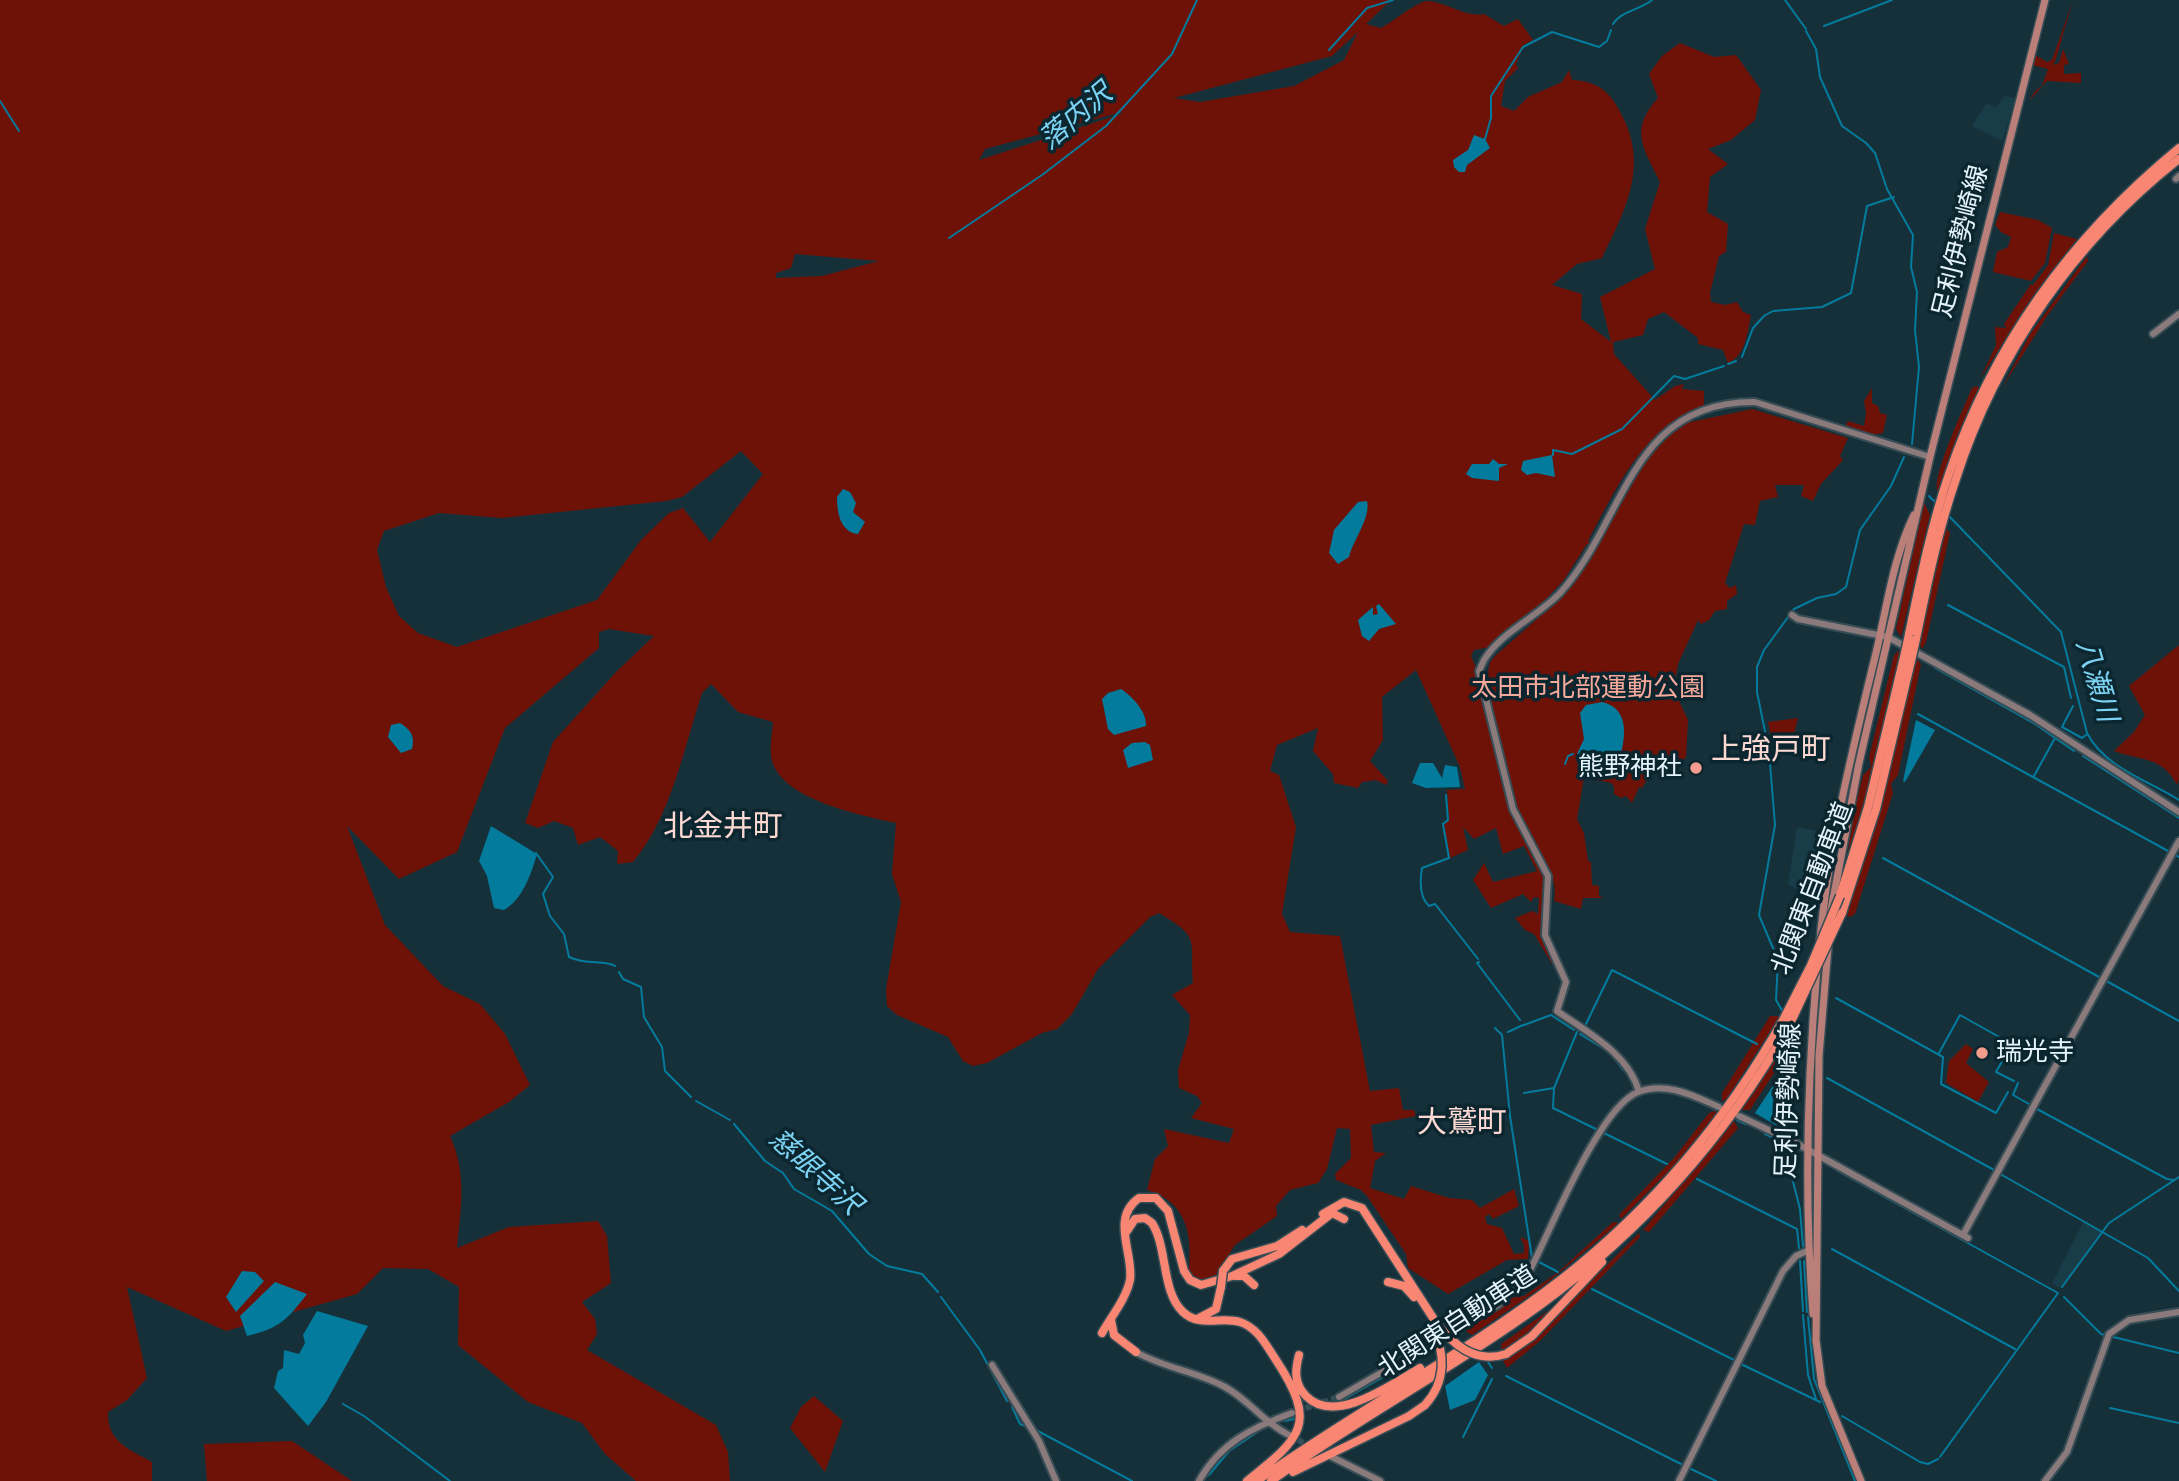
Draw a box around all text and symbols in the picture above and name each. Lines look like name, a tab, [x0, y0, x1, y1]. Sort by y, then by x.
water label: 落内沢	[1034, 78, 1120, 158]
street label: 足利伊勢崎線	[1928, 163, 1996, 321]
water label: 八瀬川	[2067, 636, 2123, 726]
park label: 太田市北部運動公園	[1471, 673, 1705, 705]
district label: 上強戸町	[1711, 733, 1831, 769]
place label: 熊野神社	[1578, 752, 1682, 784]
marker: 熊野神社	[1688, 760, 1704, 776]
street label: 北関東自動車道	[1767, 798, 1861, 980]
district label: 北金井町	[663, 810, 783, 846]
street label: 足利伊勢崎線	[1772, 1023, 1808, 1179]
place label: 瑞光寺	[1996, 1037, 2074, 1069]
marker: 瑞光寺	[1974, 1045, 1990, 1061]
district label: 大鷲町	[1417, 1106, 1507, 1142]
water label: 慈眼寺沢	[761, 1123, 867, 1223]
street label: 北関東自動車道	[1373, 1260, 1543, 1386]

